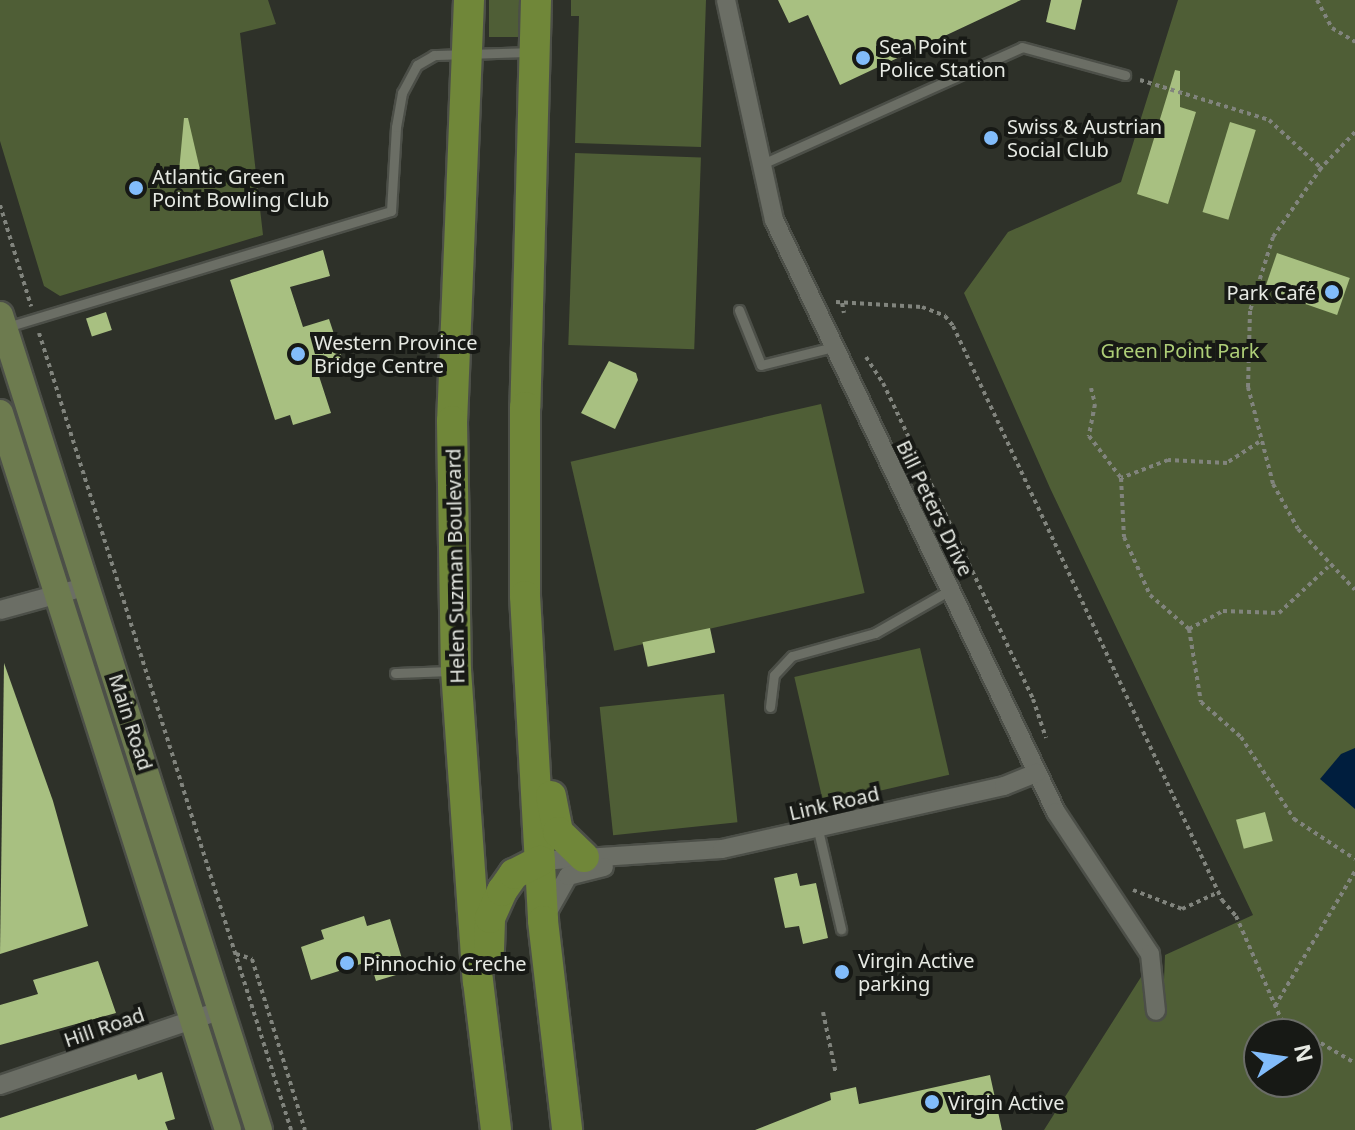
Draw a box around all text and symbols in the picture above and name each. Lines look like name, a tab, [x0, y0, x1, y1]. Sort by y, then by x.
place label: Sea Point Police Station	[879, 34, 1006, 81]
marker: Sea Point Police Station	[854, 49, 872, 67]
place label: Swiss & Austrian Social Club	[1007, 114, 1162, 161]
marker: Swiss & Austrian Social Club	[982, 129, 1000, 147]
place label: Atlantic Green Point Bowling Club	[152, 164, 329, 211]
marker: Atlantic Green Point Bowling Club	[127, 179, 145, 197]
place label: Park Café	[1227, 280, 1316, 304]
marker: Park Café	[1323, 283, 1341, 301]
place label: Western Province Bridge Centre	[314, 330, 478, 377]
park label: Green Point Park	[1101, 338, 1259, 362]
marker: Western Province Bridge Centre	[289, 345, 307, 363]
street label: Bill Peters Drive	[892, 436, 978, 580]
street label: Helen Suzman Boulevard	[441, 448, 469, 684]
street label: Main Road	[104, 671, 158, 773]
street label: Link Road	[787, 781, 881, 825]
place label: Virgin Active parking	[858, 948, 974, 995]
place label: Pinnochio Creche	[363, 951, 527, 975]
marker: Pinnochio Creche	[338, 954, 356, 972]
marker: Virgin Active parking	[833, 963, 851, 981]
street label: Hill Road	[61, 1002, 147, 1052]
north arrow	[1243, 1018, 1323, 1098]
text: N	[1288, 1041, 1321, 1065]
place label: Virgin Active	[948, 1090, 1064, 1114]
marker: Virgin Active	[923, 1093, 941, 1111]

